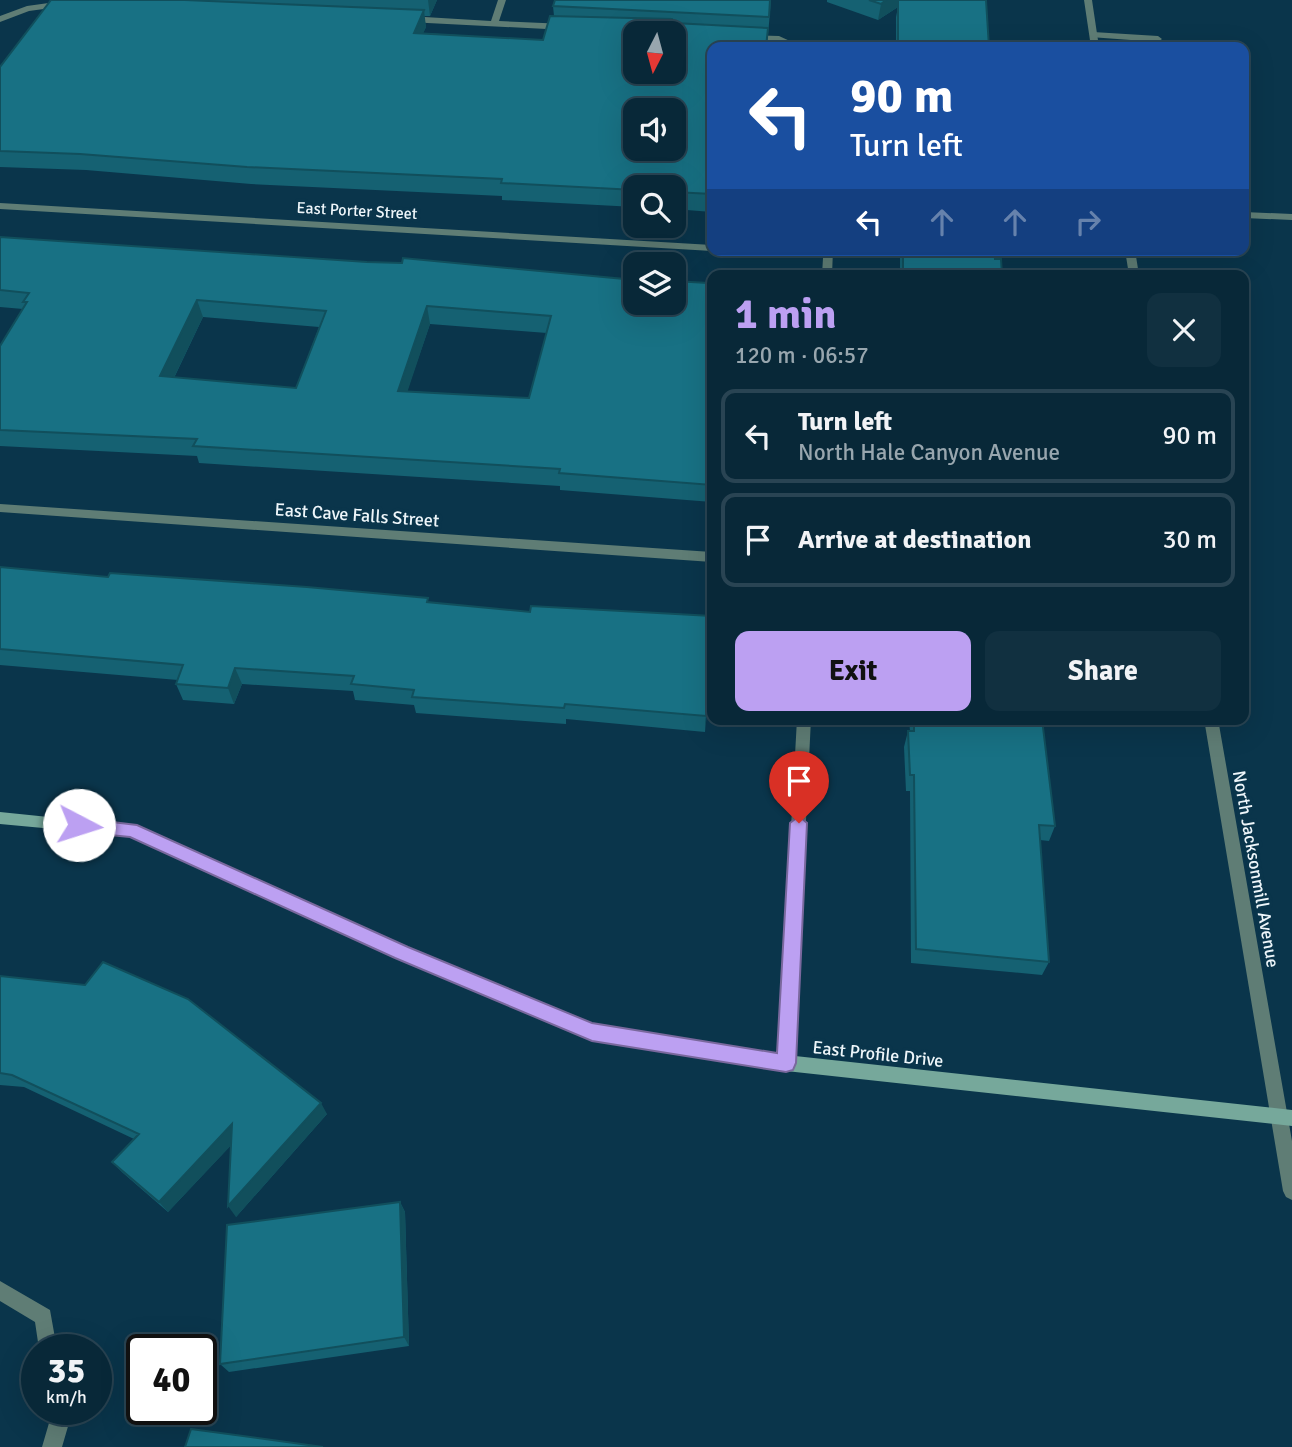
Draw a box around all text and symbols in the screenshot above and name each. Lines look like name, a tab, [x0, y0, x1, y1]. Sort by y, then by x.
north arrow	[623, 21, 686, 84]
map controls	[623, 21, 686, 315]
text: 90 m	[850, 66, 953, 126]
icon: left	[735, 70, 826, 161]
button: sound	[623, 98, 686, 161]
text: Turn left	[850, 126, 963, 165]
button: search	[623, 175, 686, 238]
street label: East Porter Street	[296, 198, 418, 224]
icon: left	[850, 203, 888, 241]
icon: ahead	[923, 203, 961, 241]
icon: ahead	[996, 203, 1034, 241]
icon: right	[1069, 203, 1107, 241]
button: layers	[623, 252, 686, 315]
text: 1 min	[735, 289, 836, 340]
button: close	[1147, 293, 1221, 367]
text: 120 m · 06:57	[735, 341, 869, 370]
text: Turn left	[798, 406, 892, 438]
icon: left	[739, 417, 777, 455]
text: 90 m	[1162, 420, 1217, 452]
text: North Hale Canyon Avenue	[798, 438, 1060, 467]
street label: East Cave Falls Street	[274, 498, 440, 532]
icon: arrive	[739, 521, 777, 559]
text: Arrive at destination	[798, 524, 1031, 556]
text: 30 m	[1162, 524, 1217, 556]
button: Exit	[735, 631, 971, 711]
button: Share	[985, 631, 1221, 711]
pin	[769, 751, 829, 823]
icon: arrive	[780, 762, 818, 800]
street label: North Jacksonmill Avenue	[1228, 769, 1284, 969]
position arrow	[42, 788, 116, 862]
street label: East Profile Drive	[811, 1036, 945, 1072]
speed limit sign: 40	[126, 1334, 217, 1425]
text: 35	[48, 1349, 85, 1392]
text: km/h	[46, 1386, 87, 1408]

